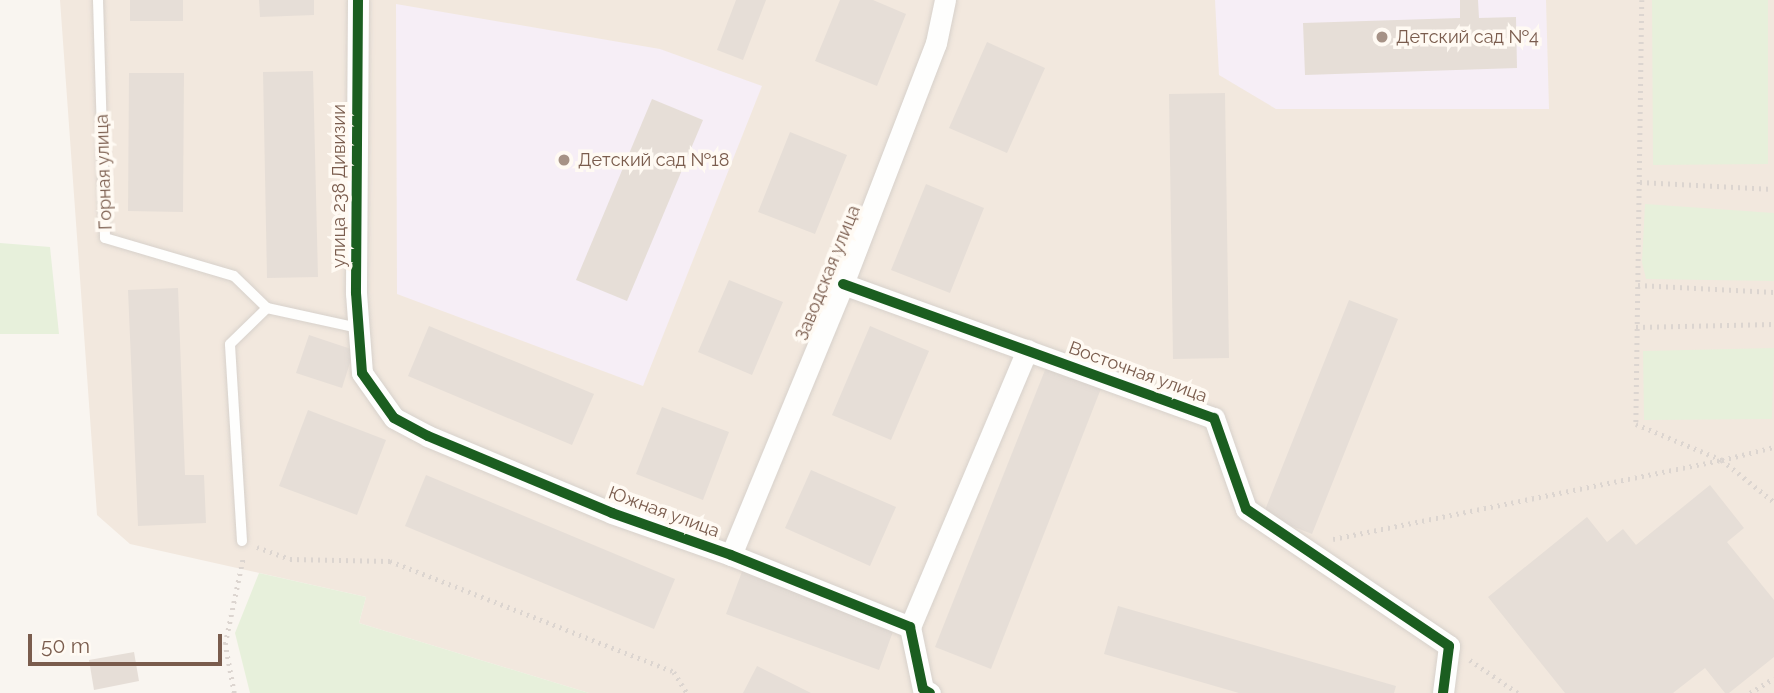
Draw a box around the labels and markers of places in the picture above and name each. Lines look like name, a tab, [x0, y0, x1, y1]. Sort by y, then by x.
place label: Детский сад №4	[1396, 26, 1539, 48]
marker: Детский сад №4	[1374, 29, 1390, 45]
place label: Детский сад №18	[578, 149, 729, 171]
marker: Детский сад №18	[556, 152, 572, 168]

